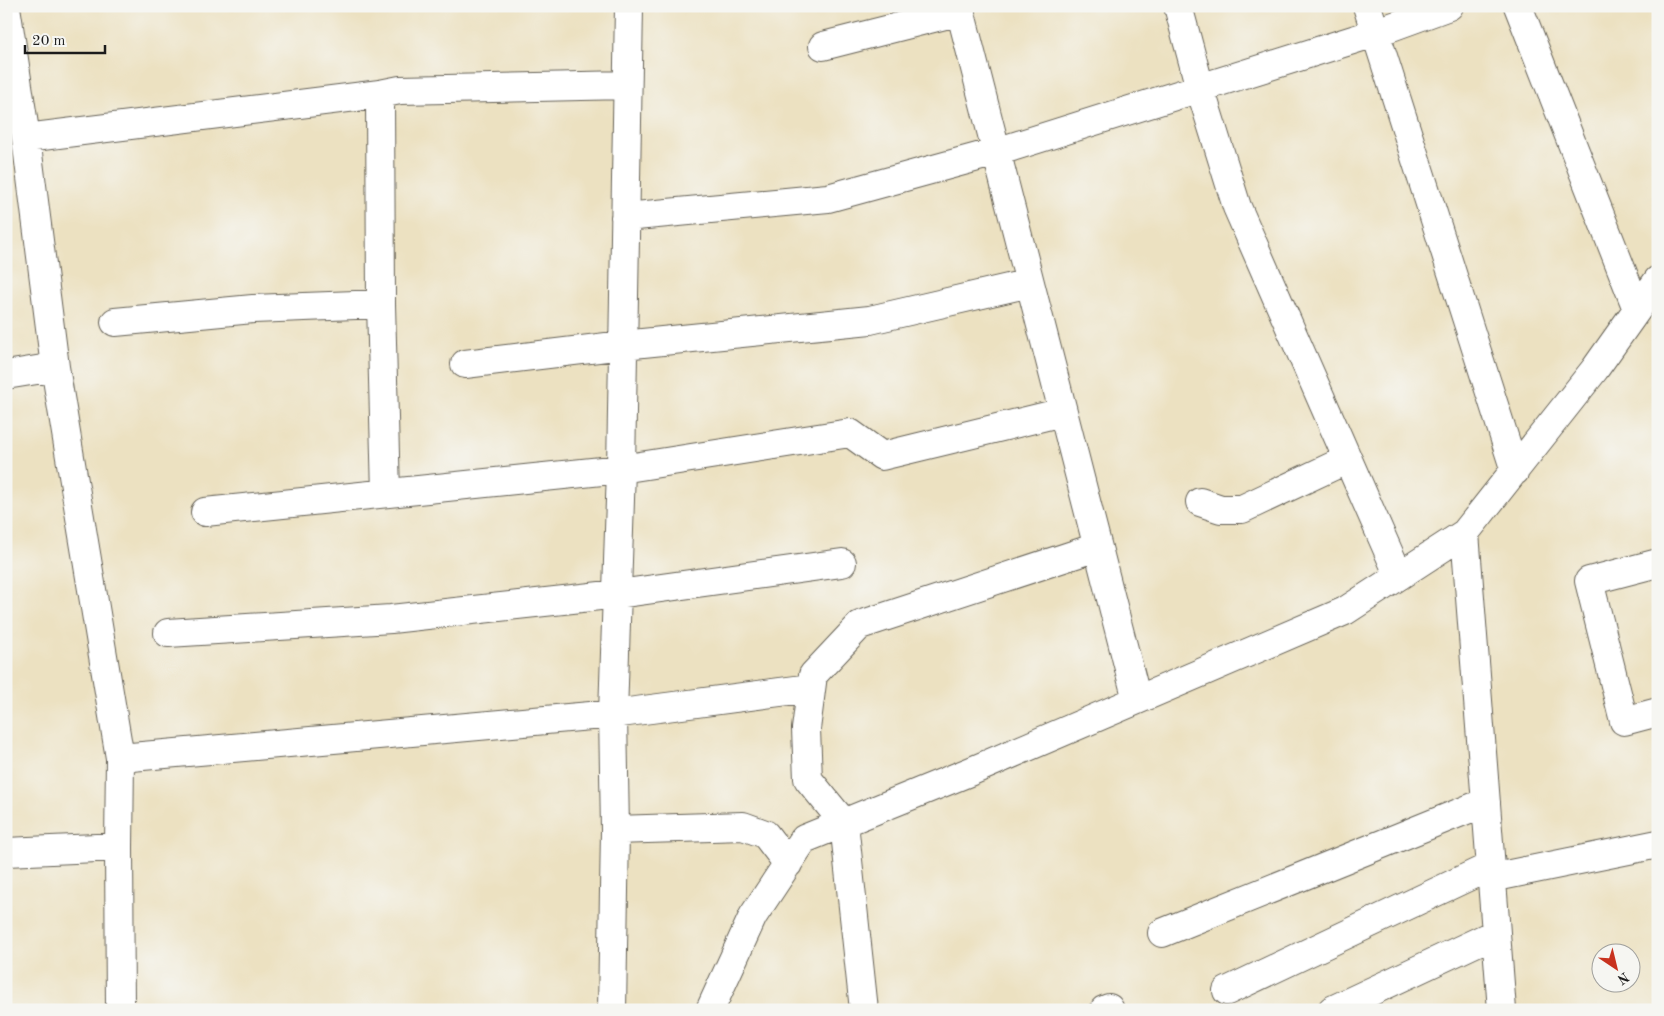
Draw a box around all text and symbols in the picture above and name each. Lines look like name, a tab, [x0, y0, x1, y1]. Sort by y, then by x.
scale bar	[25, 22, 105, 54]
text: 20 m	[32, 34, 66, 49]
north arrow	[1592, 944, 1642, 994]
text: N	[1614, 969, 1631, 987]

